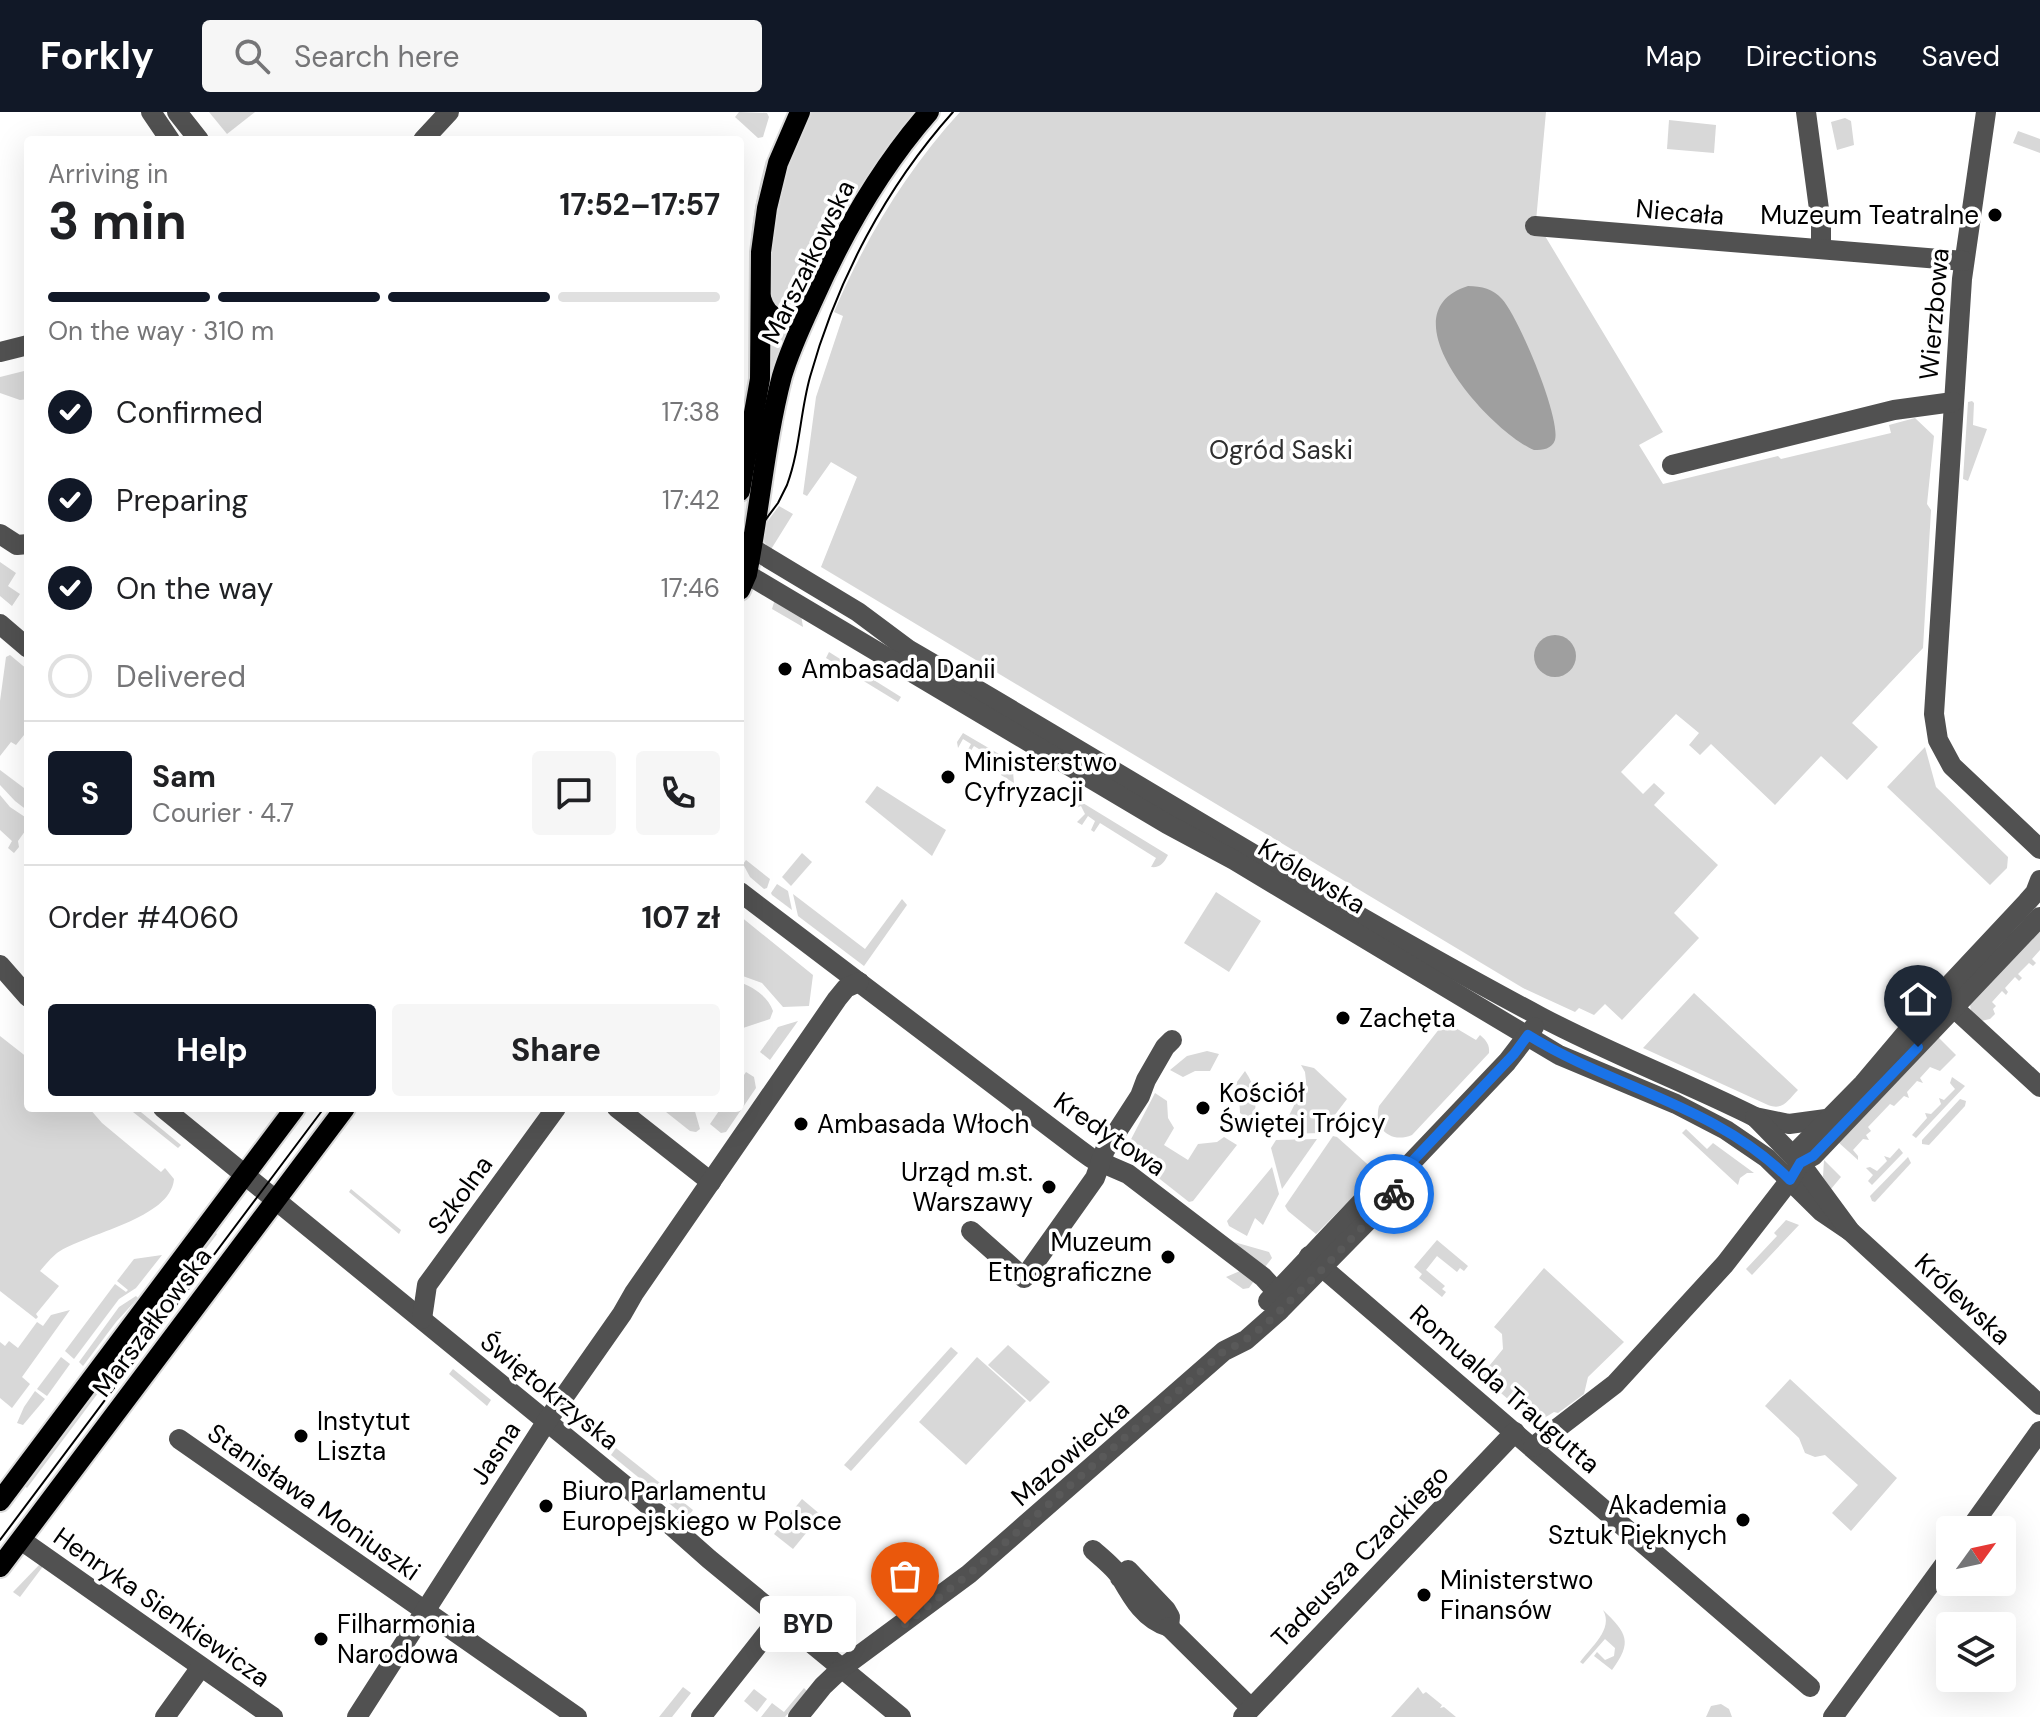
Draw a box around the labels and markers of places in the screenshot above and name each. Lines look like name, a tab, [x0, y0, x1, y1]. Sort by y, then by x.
place label: Muzeum Teatralne	[1760, 198, 1979, 232]
marker: Muzeum Teatralne	[1986, 206, 2004, 224]
place label: Ambasada Danii	[801, 652, 996, 686]
marker: Ambasada Danii	[776, 660, 794, 678]
place label: Ministerstwo Cyfryzacji	[964, 745, 1117, 809]
marker: Ministerstwo Cyfryzacji	[939, 768, 957, 786]
pin	[1884, 965, 1952, 1047]
place label: Zachęta	[1359, 1001, 1456, 1035]
marker: Zachęta	[1334, 1009, 1352, 1027]
place label: Kościół Świętej Trójcy	[1219, 1076, 1386, 1140]
marker: Kościół Świętej Trójcy	[1194, 1099, 1212, 1117]
place label: Ambasada Włoch	[817, 1107, 1029, 1141]
marker: Ambasada Włoch	[792, 1115, 810, 1133]
place label: Urząd m.st. Warszawy	[901, 1155, 1033, 1219]
marker: Urząd m.st. Warszawy	[1040, 1178, 1058, 1196]
place label: Muzeum Etnograficzne	[988, 1225, 1152, 1289]
marker: Muzeum Etnograficzne	[1159, 1248, 1177, 1266]
place label: Instytut Liszta	[317, 1404, 410, 1468]
marker: Instytut Liszta	[292, 1427, 310, 1445]
place label: Biuro Parlamentu Europejskiego w Polsce	[562, 1474, 842, 1538]
place label: Akademia Sztuk Pięknych	[1548, 1488, 1727, 1552]
marker: Biuro Parlamentu Europejskiego w Polsce	[537, 1497, 555, 1515]
marker: Akademia Sztuk Pięknych	[1734, 1511, 1752, 1529]
pin	[871, 1542, 939, 1624]
place label: Ministerstwo Finansów	[1440, 1563, 1593, 1627]
marker: Ministerstwo Finansów	[1415, 1586, 1433, 1604]
callout: BYD	[761, 1596, 857, 1652]
place label: Filharmonia Narodowa	[337, 1607, 476, 1671]
marker: Filharmonia Narodowa	[312, 1630, 330, 1648]

